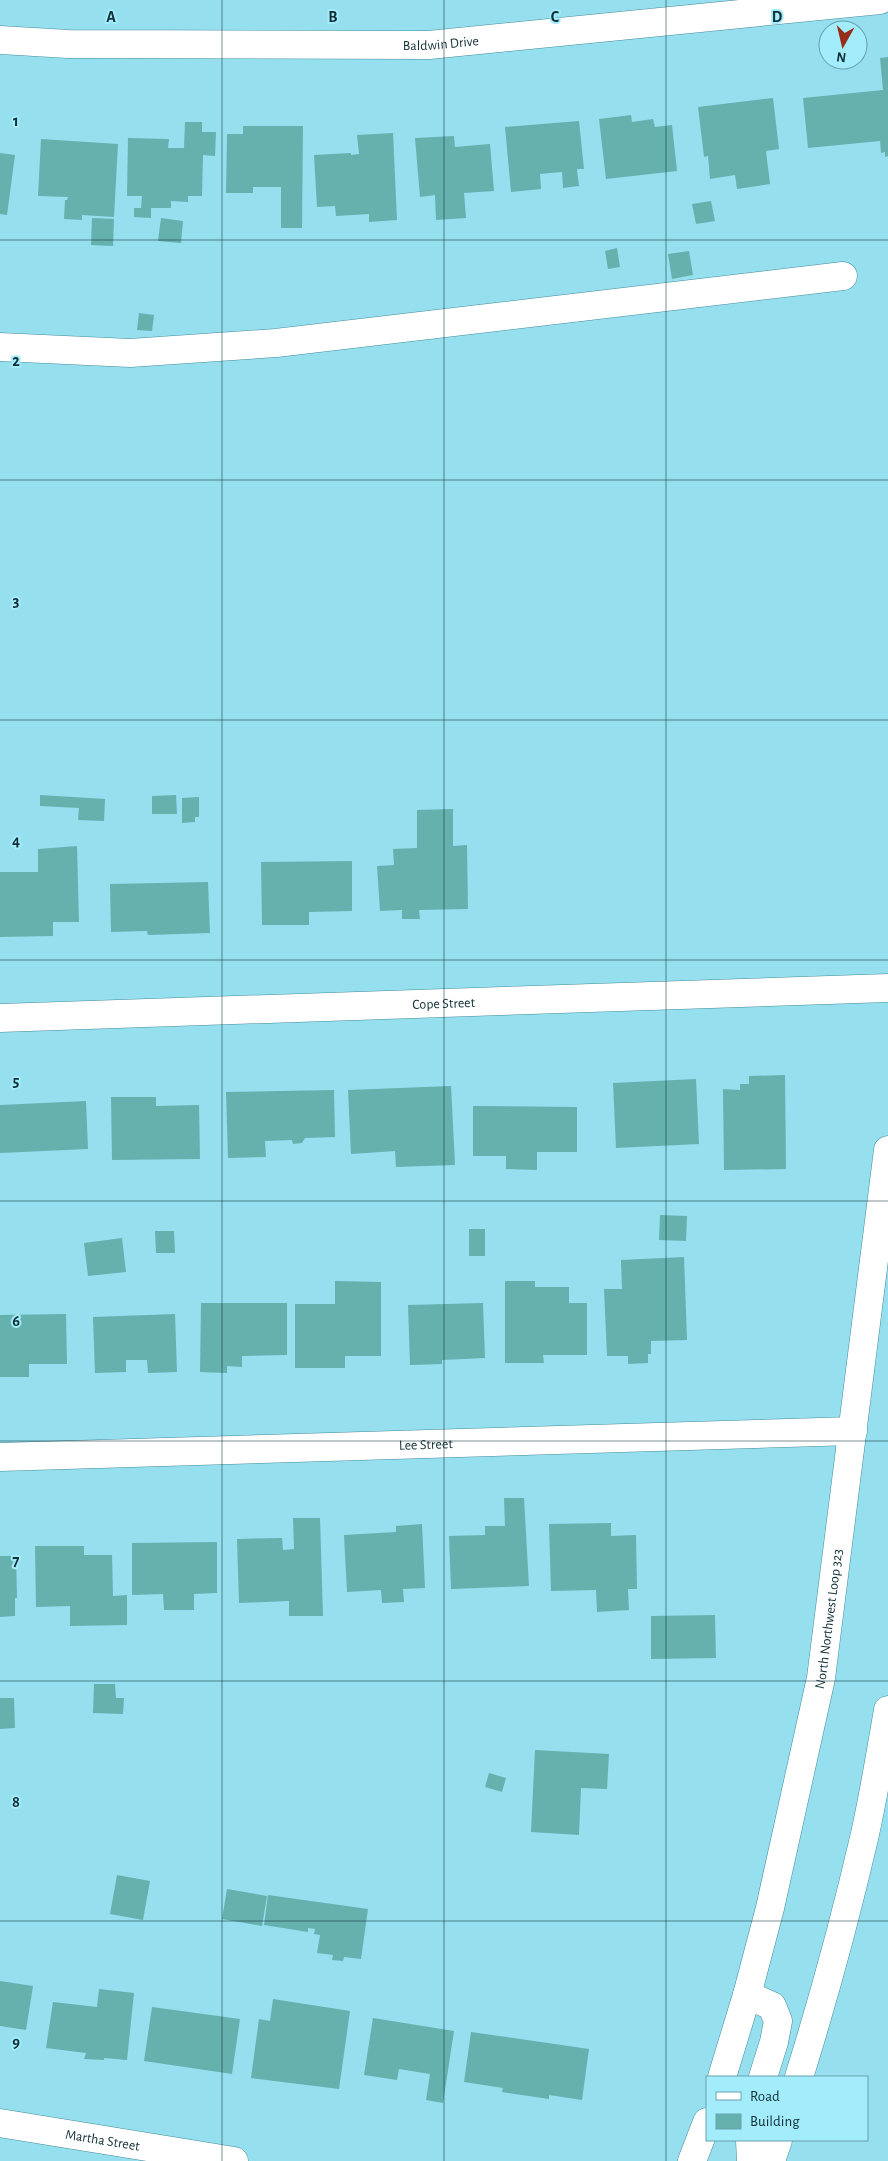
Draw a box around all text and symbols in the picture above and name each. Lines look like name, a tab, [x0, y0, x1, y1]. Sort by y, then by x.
text: A	[106, 9, 116, 25]
text: B	[328, 9, 338, 25]
text: C	[551, 9, 560, 25]
text: D	[772, 9, 783, 25]
north arrow	[818, 20, 868, 70]
street label: Baldwin Drive	[403, 34, 480, 53]
text: N	[836, 49, 847, 64]
text: 1	[13, 113, 19, 129]
text: 2	[12, 353, 20, 369]
text: 3	[13, 593, 20, 609]
text: 4	[12, 833, 20, 849]
street label: Cope Street	[412, 996, 476, 1012]
text: 5	[13, 1073, 20, 1089]
text: 6	[12, 1313, 20, 1329]
street label: Lee Street	[399, 1437, 454, 1453]
street label: North Northwest Loop 323	[813, 1548, 845, 1690]
text: 7	[13, 1553, 20, 1569]
text: 8	[12, 1794, 20, 1810]
text: 9	[12, 2034, 20, 2050]
legend	[706, 2076, 868, 2141]
text: Road	[750, 2089, 780, 2104]
text: Building	[750, 2114, 800, 2129]
street label: Martha Street	[64, 2128, 141, 2154]

